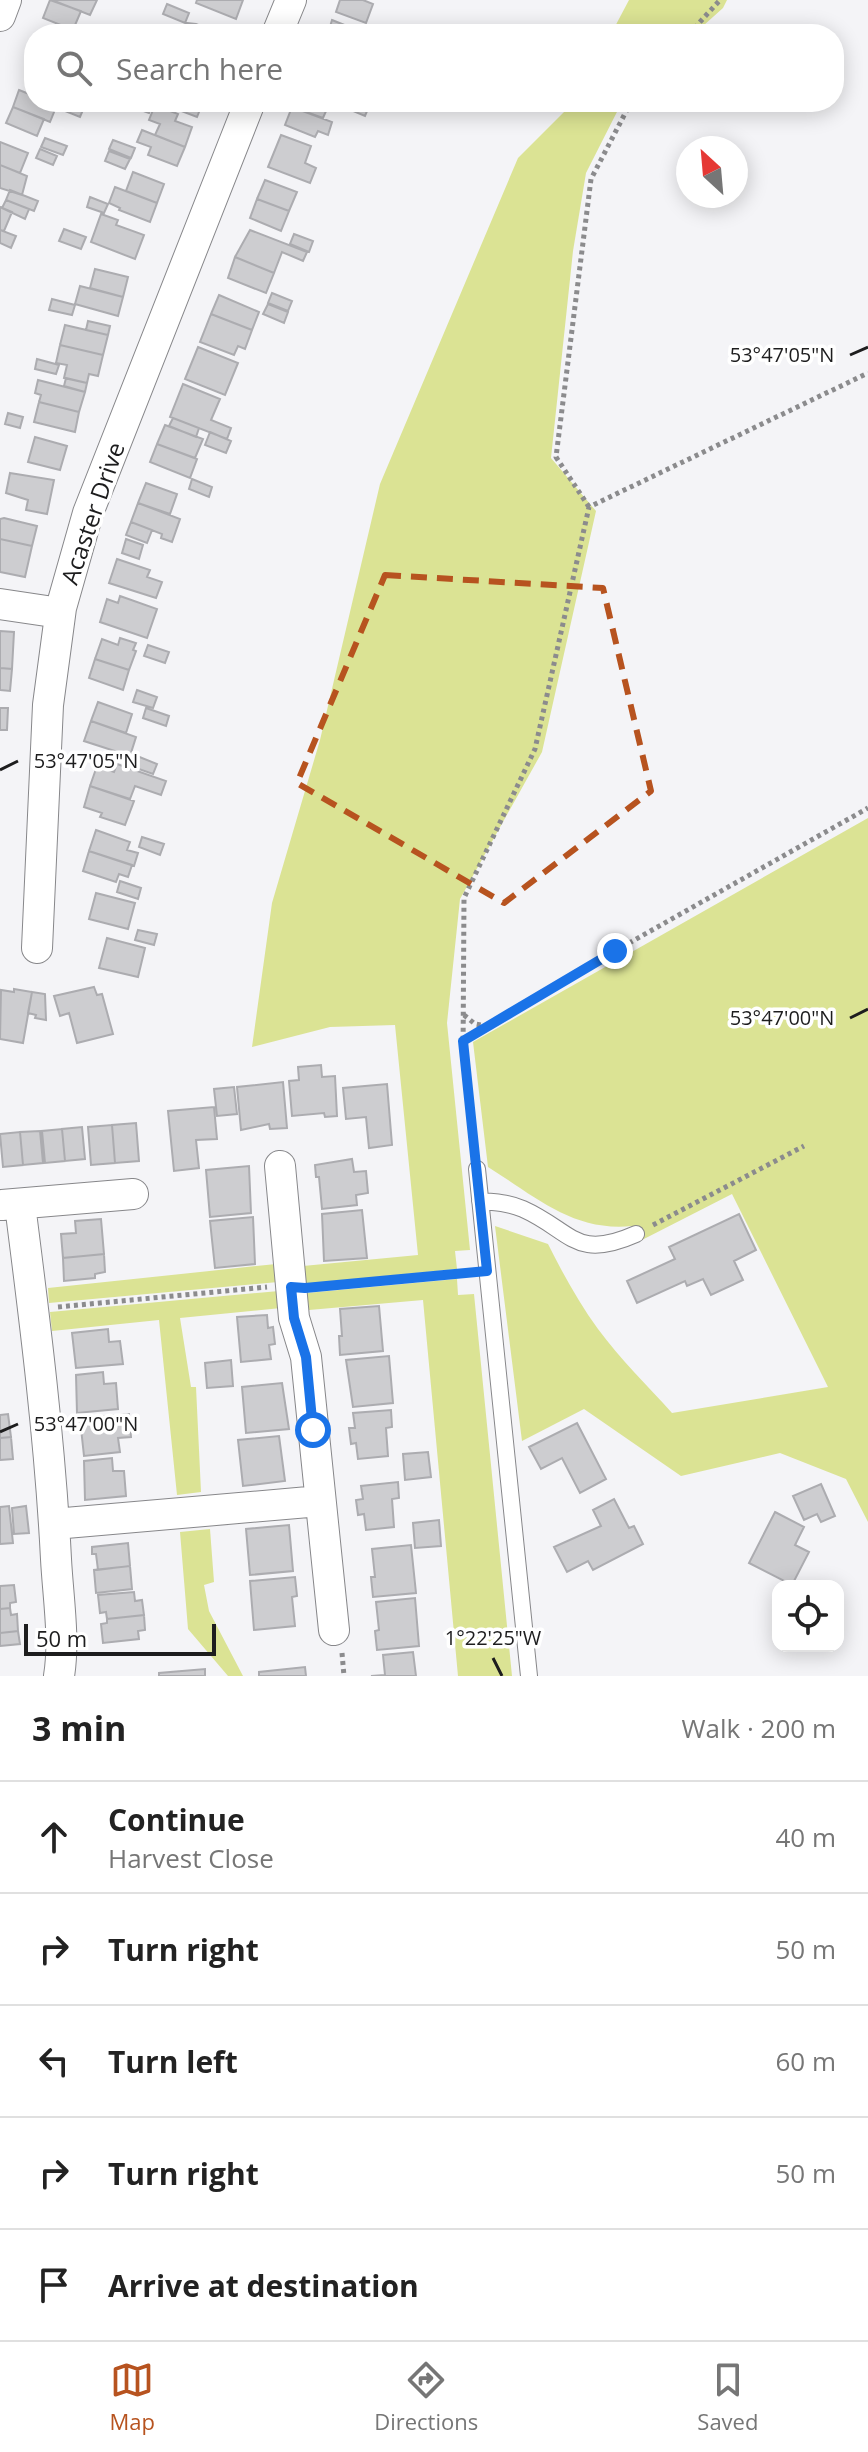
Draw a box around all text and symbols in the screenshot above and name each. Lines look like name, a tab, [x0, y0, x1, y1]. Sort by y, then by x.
search box	[24, 24, 844, 112]
icon: search	[52, 46, 96, 90]
text: Search here	[116, 48, 283, 89]
north arrow	[676, 136, 748, 208]
text: 53°47'05"N	[730, 341, 834, 368]
street label: Acaster Drive	[52, 438, 132, 588]
text: 53°47'05"N	[34, 747, 138, 774]
route end	[597, 933, 633, 969]
text: 53°47'00"N	[730, 1004, 834, 1031]
text: 53°47'00"N	[34, 1410, 138, 1437]
route start	[295, 1412, 331, 1448]
map controls	[772, 1580, 844, 1652]
button: locate	[772, 1580, 844, 1652]
scale bar	[24, 1620, 216, 1656]
text: 50 m	[36, 1623, 87, 1653]
text: 1°22'25"W	[445, 1624, 542, 1651]
text: 3 min	[32, 1705, 126, 1751]
text: Walk · 200 m	[682, 1710, 836, 1746]
text: Continue	[108, 1799, 245, 1840]
icon: ahead	[32, 1815, 76, 1859]
text: 40 m	[775, 1819, 836, 1855]
text: Harvest Close	[108, 1840, 274, 1876]
icon: right	[32, 1927, 76, 1971]
text: Turn right	[108, 1929, 259, 1970]
text: 50 m	[775, 1931, 836, 1967]
icon: left	[32, 2039, 76, 2083]
text: Turn left	[108, 2041, 238, 2082]
text: 60 m	[775, 2043, 836, 2079]
icon: right	[32, 2151, 76, 2195]
text: Turn right	[108, 2153, 259, 2194]
text: 50 m	[775, 2155, 836, 2191]
icon: arrive	[32, 2263, 76, 2307]
text: Arrive at destination	[108, 2265, 419, 2306]
tab: Map	[110, 2358, 155, 2436]
tab: Directions	[374, 2358, 478, 2436]
tab: Saved	[697, 2358, 758, 2436]

